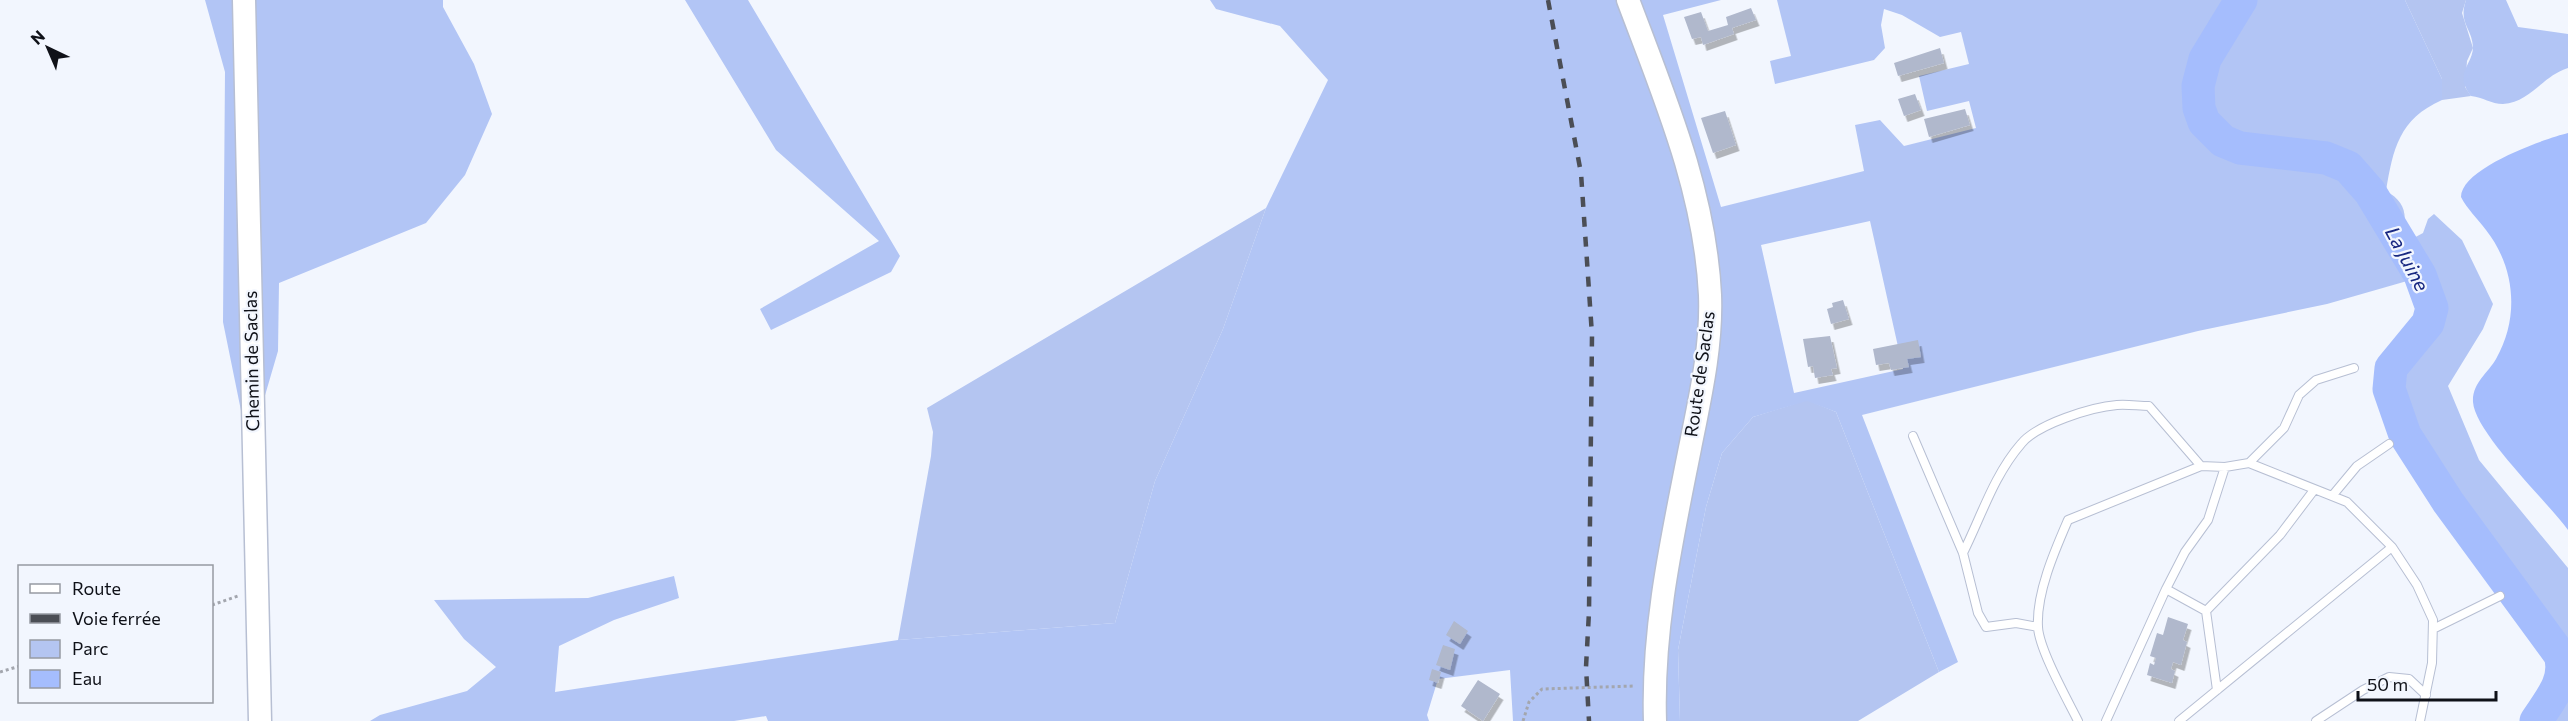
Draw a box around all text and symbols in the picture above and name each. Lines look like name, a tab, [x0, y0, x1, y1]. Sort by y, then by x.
north arrow	[18, 18, 78, 78]
text: N	[26, 26, 48, 48]
water label: La Juine	[2381, 222, 2435, 295]
street label: Chemin de Saclas	[239, 291, 263, 432]
street label: Route de Saclas	[1679, 310, 1719, 438]
legend	[18, 565, 213, 703]
text: Route	[72, 577, 121, 599]
text: Voie ferrée	[72, 607, 161, 629]
text: Parc	[72, 637, 109, 659]
scale bar	[2358, 664, 2496, 702]
text: Eau	[72, 667, 102, 689]
text: 50 m	[2367, 673, 2408, 695]

